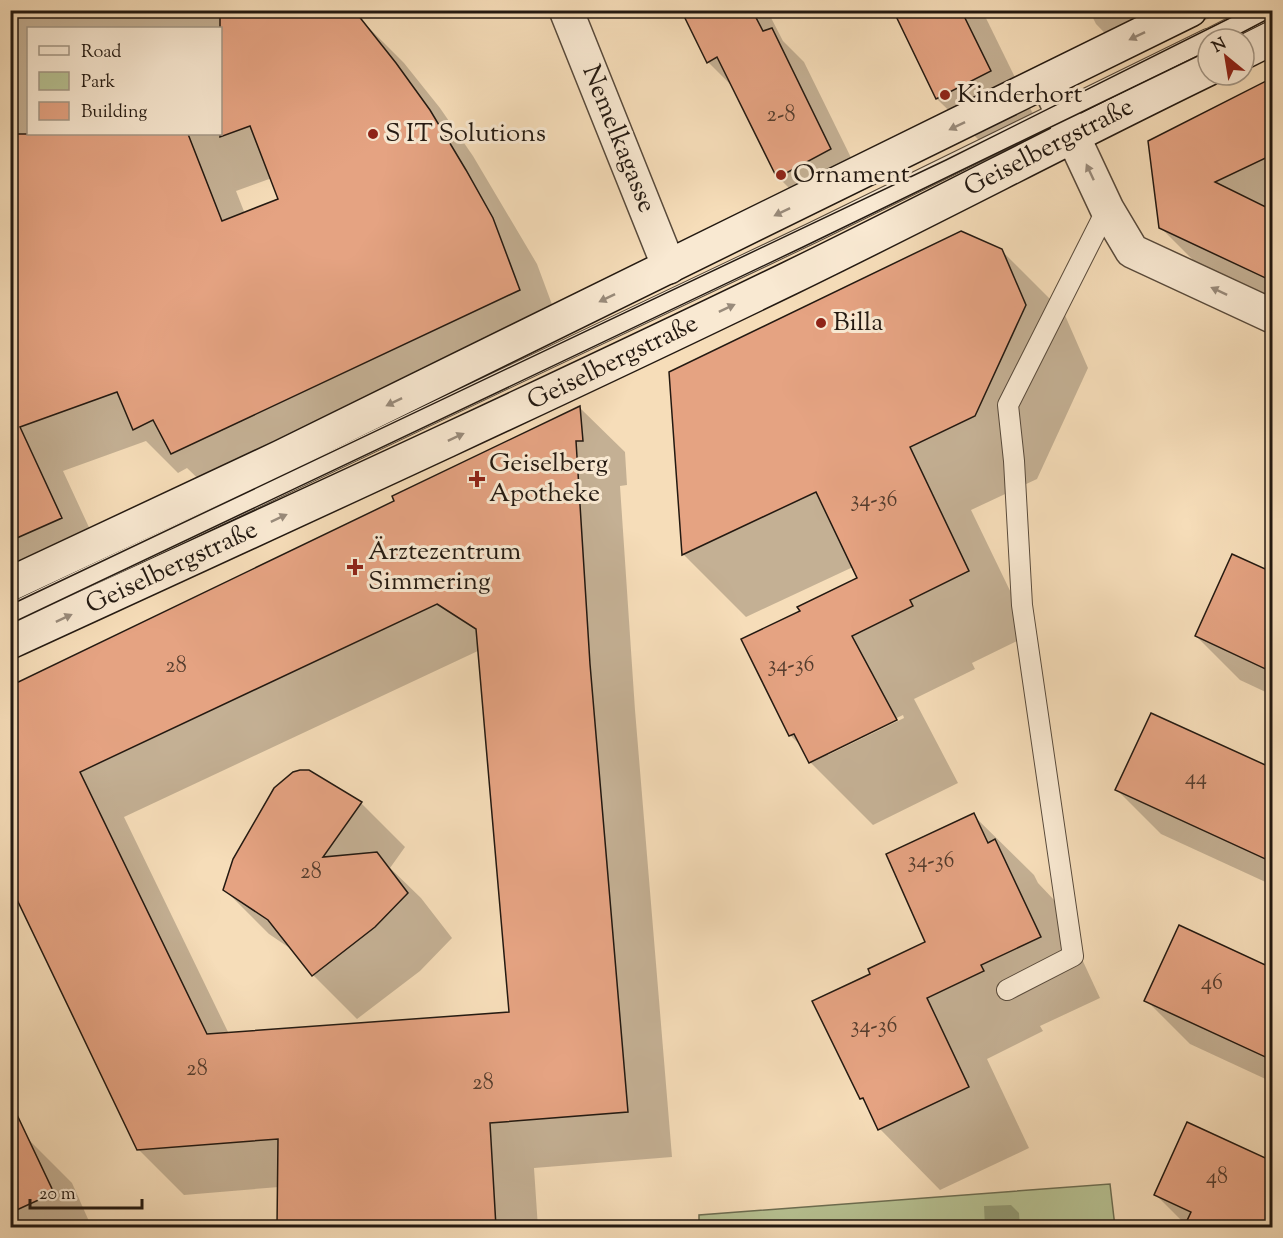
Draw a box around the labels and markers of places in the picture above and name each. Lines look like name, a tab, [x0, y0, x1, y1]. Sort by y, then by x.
place label: Kinderhort	[957, 77, 1082, 114]
marker: Kinderhort	[938, 88, 952, 102]
place label: S IT Solutions	[385, 116, 546, 153]
marker: S IT Solutions	[366, 127, 380, 141]
place label: Ornament	[793, 157, 910, 194]
marker: Ornament	[774, 168, 788, 182]
place label: Billa	[833, 305, 883, 342]
marker: Billa	[814, 316, 828, 330]
place label: Geiselberg Apotheke	[489, 446, 608, 513]
marker: Geiselberg Apotheke	[470, 472, 484, 486]
place label: Ärztezentrum Simmering	[368, 534, 521, 601]
marker: Ärztezentrum Simmering	[346, 558, 364, 576]

